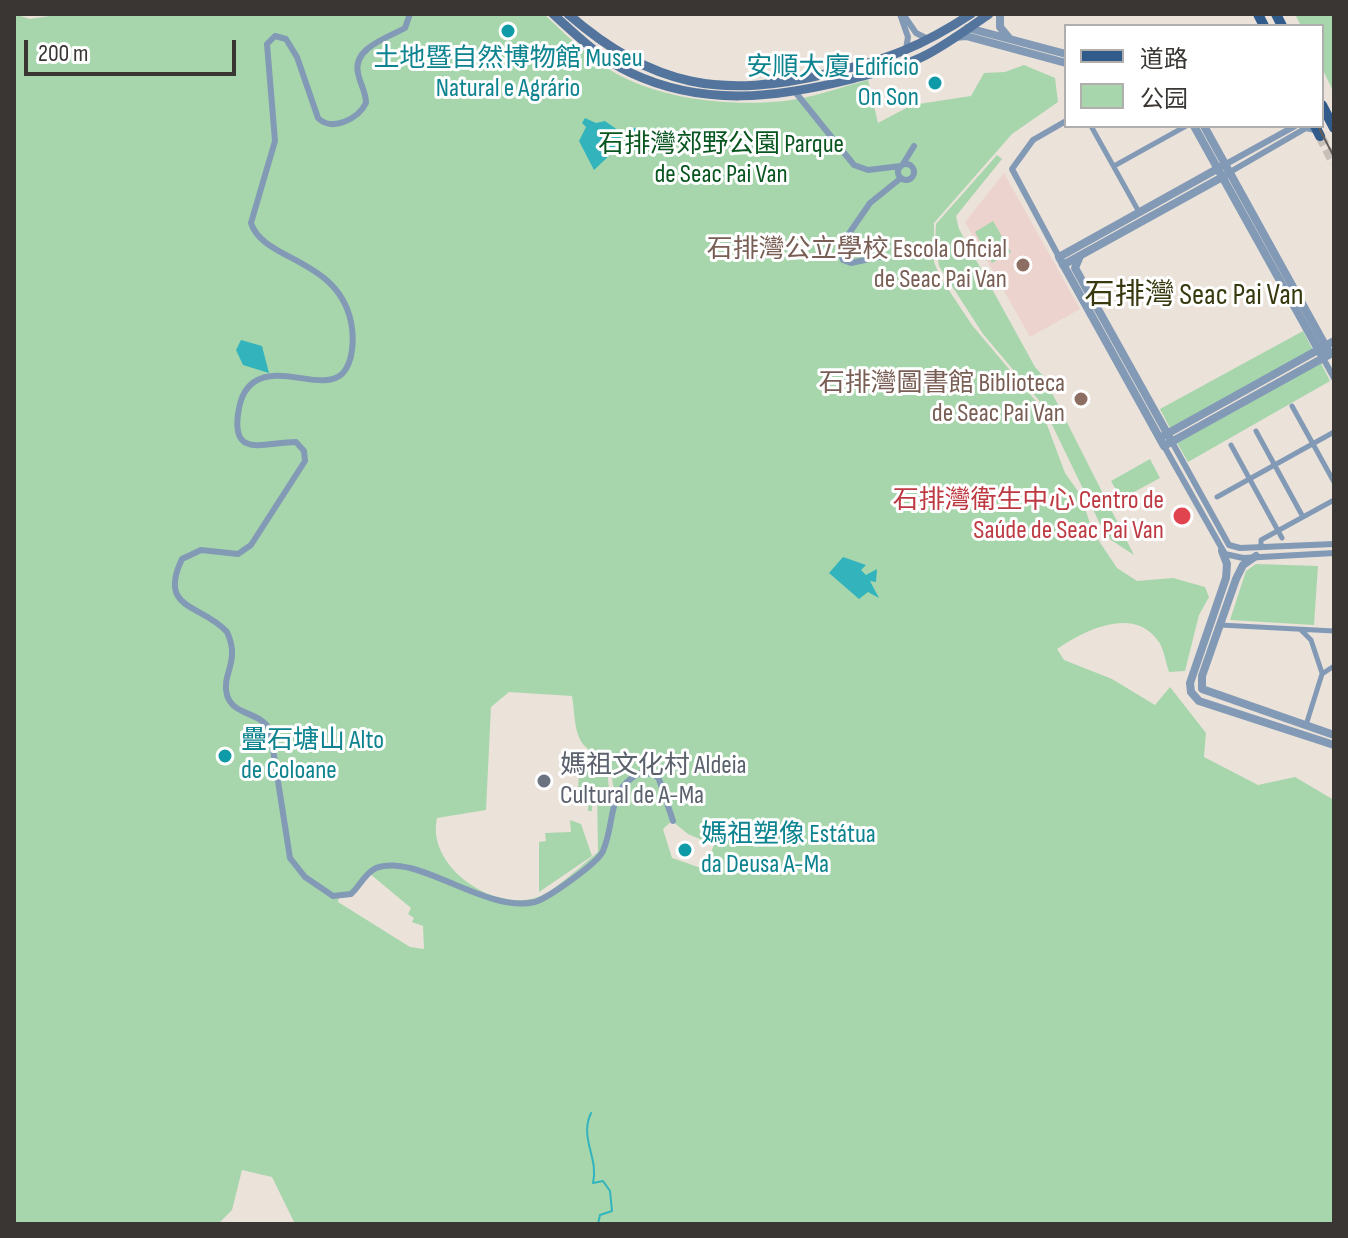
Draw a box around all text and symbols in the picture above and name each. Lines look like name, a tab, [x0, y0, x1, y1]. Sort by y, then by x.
marker: 土地暨自然博物館 Museu Natural e Agrário	[499, 22, 517, 40]
scale bar	[28, 24, 240, 74]
legend	[1064, 24, 1324, 128]
text: 200 m	[38, 39, 89, 68]
place label: 土地暨自然博物館 Museu Natural e Agrário	[373, 43, 643, 104]
text: 道路	[1140, 45, 1188, 74]
place label: 安順大廈 Edifício On Son	[746, 52, 919, 114]
marker: 安順大廈 Edifício On Son	[926, 74, 944, 92]
text: 公园	[1140, 85, 1188, 114]
park label: 石排灣郊野公園 Parque de Seac Pai Van	[598, 129, 844, 190]
place label: 石排灣公立學校 Escola Oficial de Seac Pai Van	[706, 234, 1007, 296]
marker: 石排灣公立學校 Escola Oficial de Seac Pai Van	[1014, 256, 1032, 274]
district label: 石排灣 Seac Pai Van	[1084, 278, 1304, 314]
place label: 石排灣圖書館 Biblioteca de Seac Pai Van	[818, 368, 1065, 430]
marker: 石排灣圖書館 Biblioteca de Seac Pai Van	[1072, 390, 1090, 408]
place label: 石排灣衛生中心 Centro de Saúde de Seac Pai Van	[893, 485, 1164, 546]
marker: 石排灣衛生中心 Centro de Saúde de Seac Pai Van	[1171, 505, 1193, 527]
place label: 疊石塘山 Alto de Coloane	[241, 725, 384, 786]
marker: 疊石塘山 Alto de Coloane	[216, 747, 234, 765]
place label: 媽祖文化村 Aldeia Cultural de A-Ma	[560, 750, 747, 812]
marker: 媽祖文化村 Aldeia Cultural de A-Ma	[535, 772, 553, 790]
place label: 媽祖塑像 Estátua da Deusa A-Ma	[701, 819, 876, 880]
marker: 媽祖塑像 Estátua da Deusa A-Ma	[676, 841, 694, 859]

